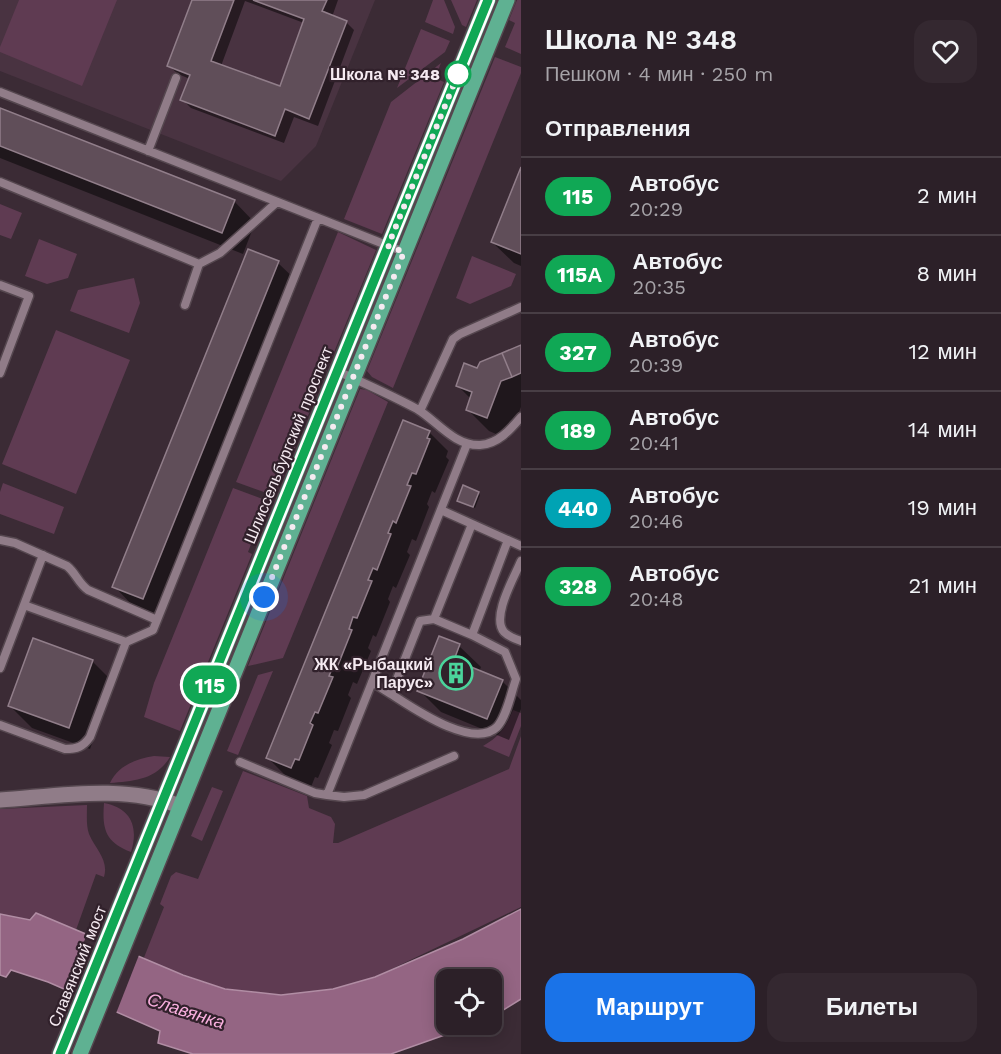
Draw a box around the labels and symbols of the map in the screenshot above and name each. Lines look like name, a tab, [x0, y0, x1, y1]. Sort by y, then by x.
marker: Школа № 348	[445, 61, 471, 87]
place label: Школа № 348	[330, 65, 440, 84]
street label: Шлиссельбургский проспект	[240, 343, 337, 546]
your location	[249, 582, 279, 612]
place label: ЖК «Рыбацкий Парус»	[313, 655, 433, 692]
building icon: ЖК «Рыбацкий Парус»	[438, 655, 474, 691]
line badge: 115	[176, 666, 244, 704]
street label: Славянский мост	[44, 902, 111, 1030]
water label: Славянка	[145, 988, 228, 1033]

